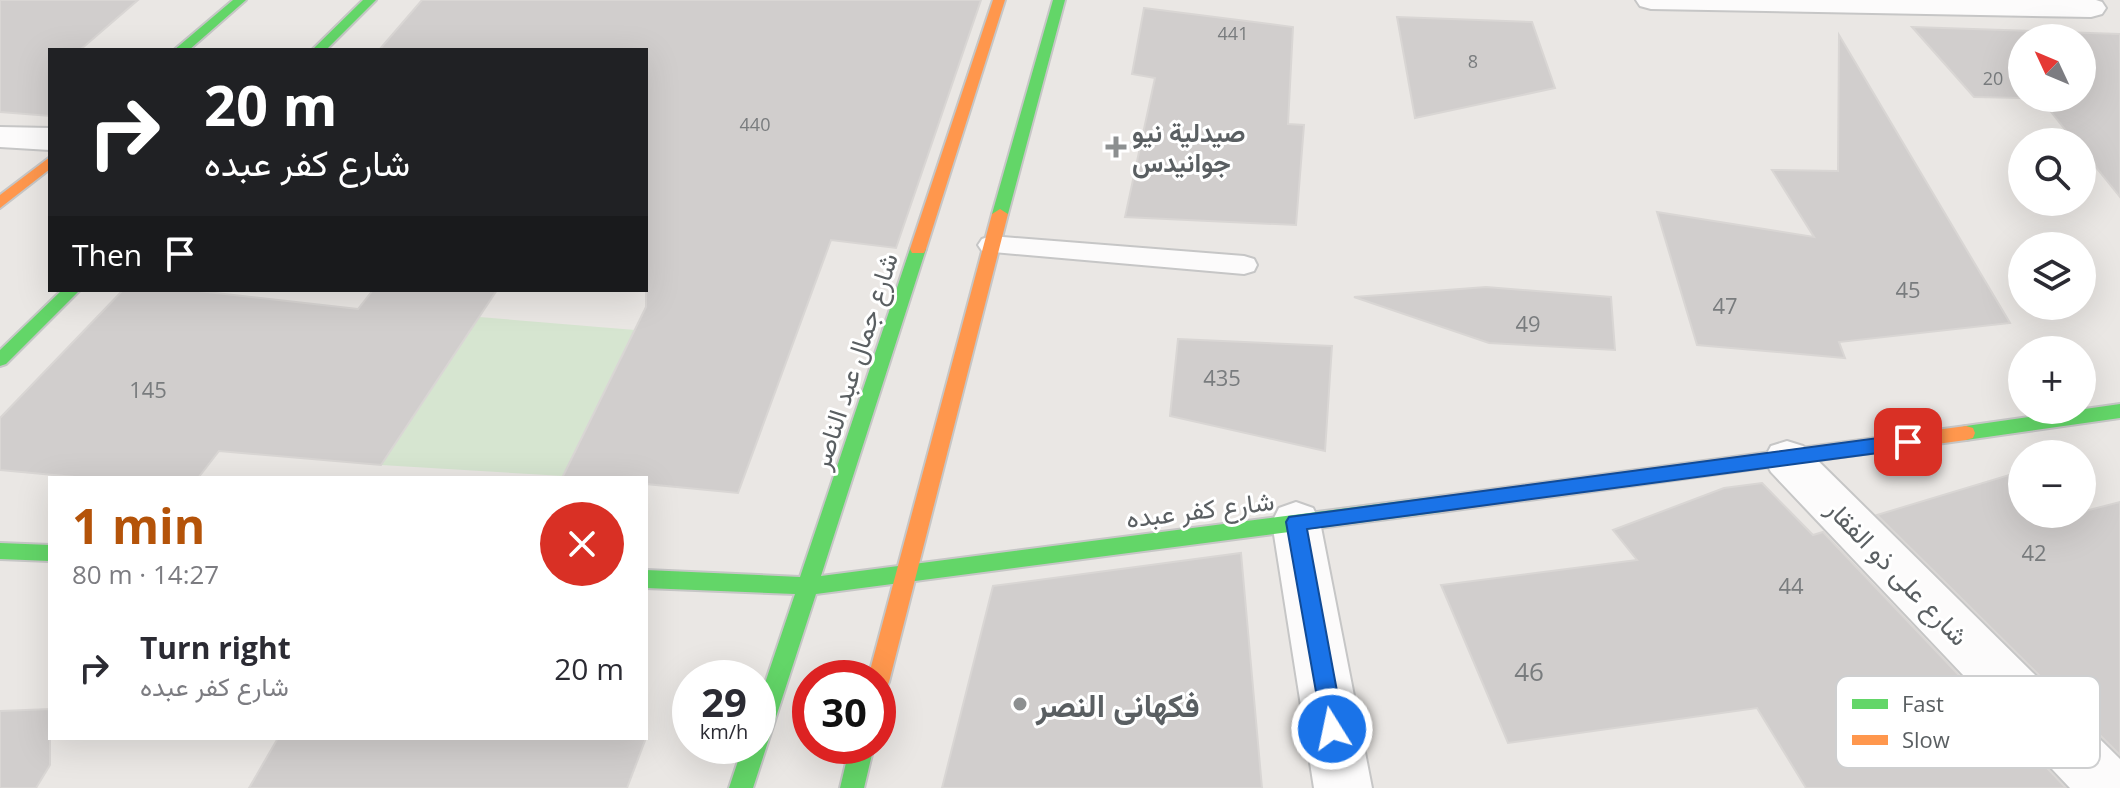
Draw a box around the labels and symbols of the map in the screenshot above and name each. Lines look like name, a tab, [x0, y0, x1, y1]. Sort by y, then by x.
house number: 441	[1218, 21, 1248, 45]
north arrow	[2008, 24, 2096, 112]
house number: 8	[1468, 49, 1478, 73]
house number: 20	[1983, 66, 2003, 90]
house number: 440	[740, 112, 770, 136]
place label: صيدلية نيو جوانيدس	[1132, 114, 1246, 180]
marker: صيدلية نيو جوانيدس	[1107, 138, 1125, 156]
street label: شارع جمال عبد الناصر	[802, 248, 907, 475]
house number: 45	[1895, 274, 1921, 304]
house number: 47	[1712, 290, 1738, 320]
house number: 49	[1515, 308, 1541, 338]
house number: 435	[1203, 362, 1241, 392]
house number: 145	[129, 374, 167, 404]
pin	[1874, 408, 1942, 476]
street label: شارع كفر عبده	[1124, 482, 1276, 537]
street label: شارع على ذو الفقار	[1818, 490, 1977, 654]
house number: 42	[2021, 537, 2047, 567]
house number: 44	[1778, 570, 1804, 600]
house number: 46	[1514, 653, 1544, 689]
speed limit sign: 30	[792, 660, 896, 764]
legend	[1836, 676, 2100, 768]
place label: فكهانى النصر	[1035, 683, 1200, 726]
position arrow	[1290, 687, 1374, 771]
text: Fast	[1902, 688, 1944, 718]
marker: فكهانى النصر	[1011, 695, 1029, 713]
text: Slow	[1902, 724, 1950, 754]

